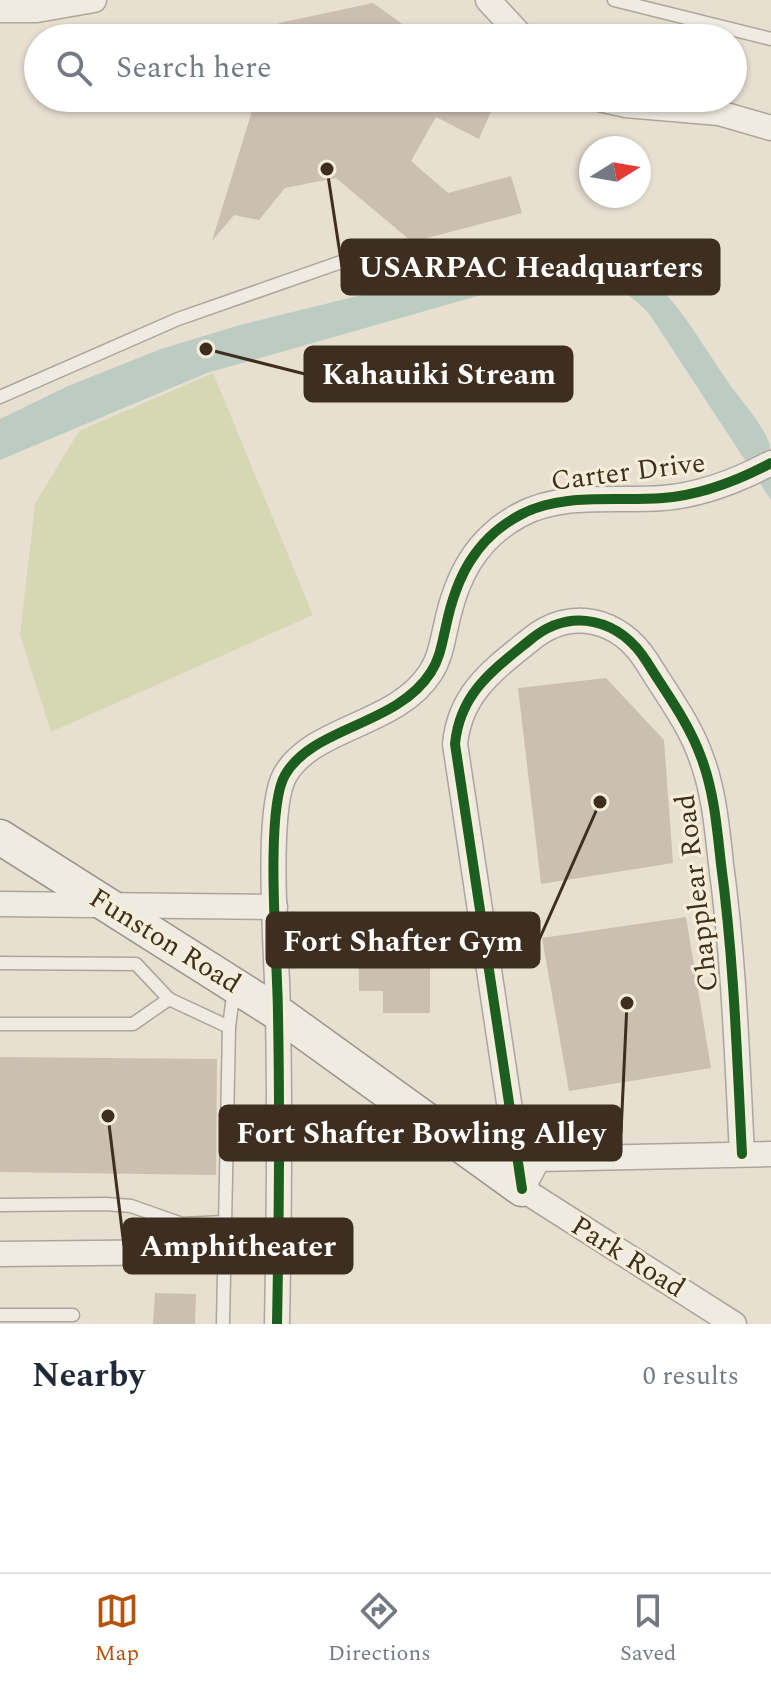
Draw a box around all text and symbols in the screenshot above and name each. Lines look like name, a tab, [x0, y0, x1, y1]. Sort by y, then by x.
search box	[24, 24, 747, 112]
text: Search here	[116, 45, 272, 91]
icon: search	[52, 46, 96, 90]
north arrow	[579, 136, 651, 208]
callout: USARPAC Headquarters	[342, 240, 719, 294]
text: USARPAC Headquarters	[358, 245, 704, 291]
callout: Kahauiki Stream	[305, 347, 572, 401]
text: Kahauiki Stream	[322, 352, 556, 398]
street label: Carter Drive	[548, 441, 708, 503]
street label: Chapplear Road	[664, 792, 730, 994]
street label: Funston Road	[81, 877, 249, 1005]
callout: Fort Shafter Gym	[267, 913, 539, 967]
text: Fort Shafter Gym	[283, 919, 523, 965]
callout: Fort Shafter Bowling Alley	[220, 1106, 621, 1160]
text: Fort Shafter Bowling Alley	[236, 1111, 607, 1157]
street label: Park Road	[562, 1205, 694, 1309]
callout: Amphitheater	[124, 1219, 352, 1273]
text: Amphitheater	[140, 1224, 336, 1270]
text: Nearby	[32, 1350, 145, 1402]
text: 0 results	[643, 1356, 739, 1396]
tab: Map	[95, 1589, 139, 1670]
tab: Directions	[328, 1589, 431, 1670]
tab: Saved	[620, 1589, 676, 1670]

